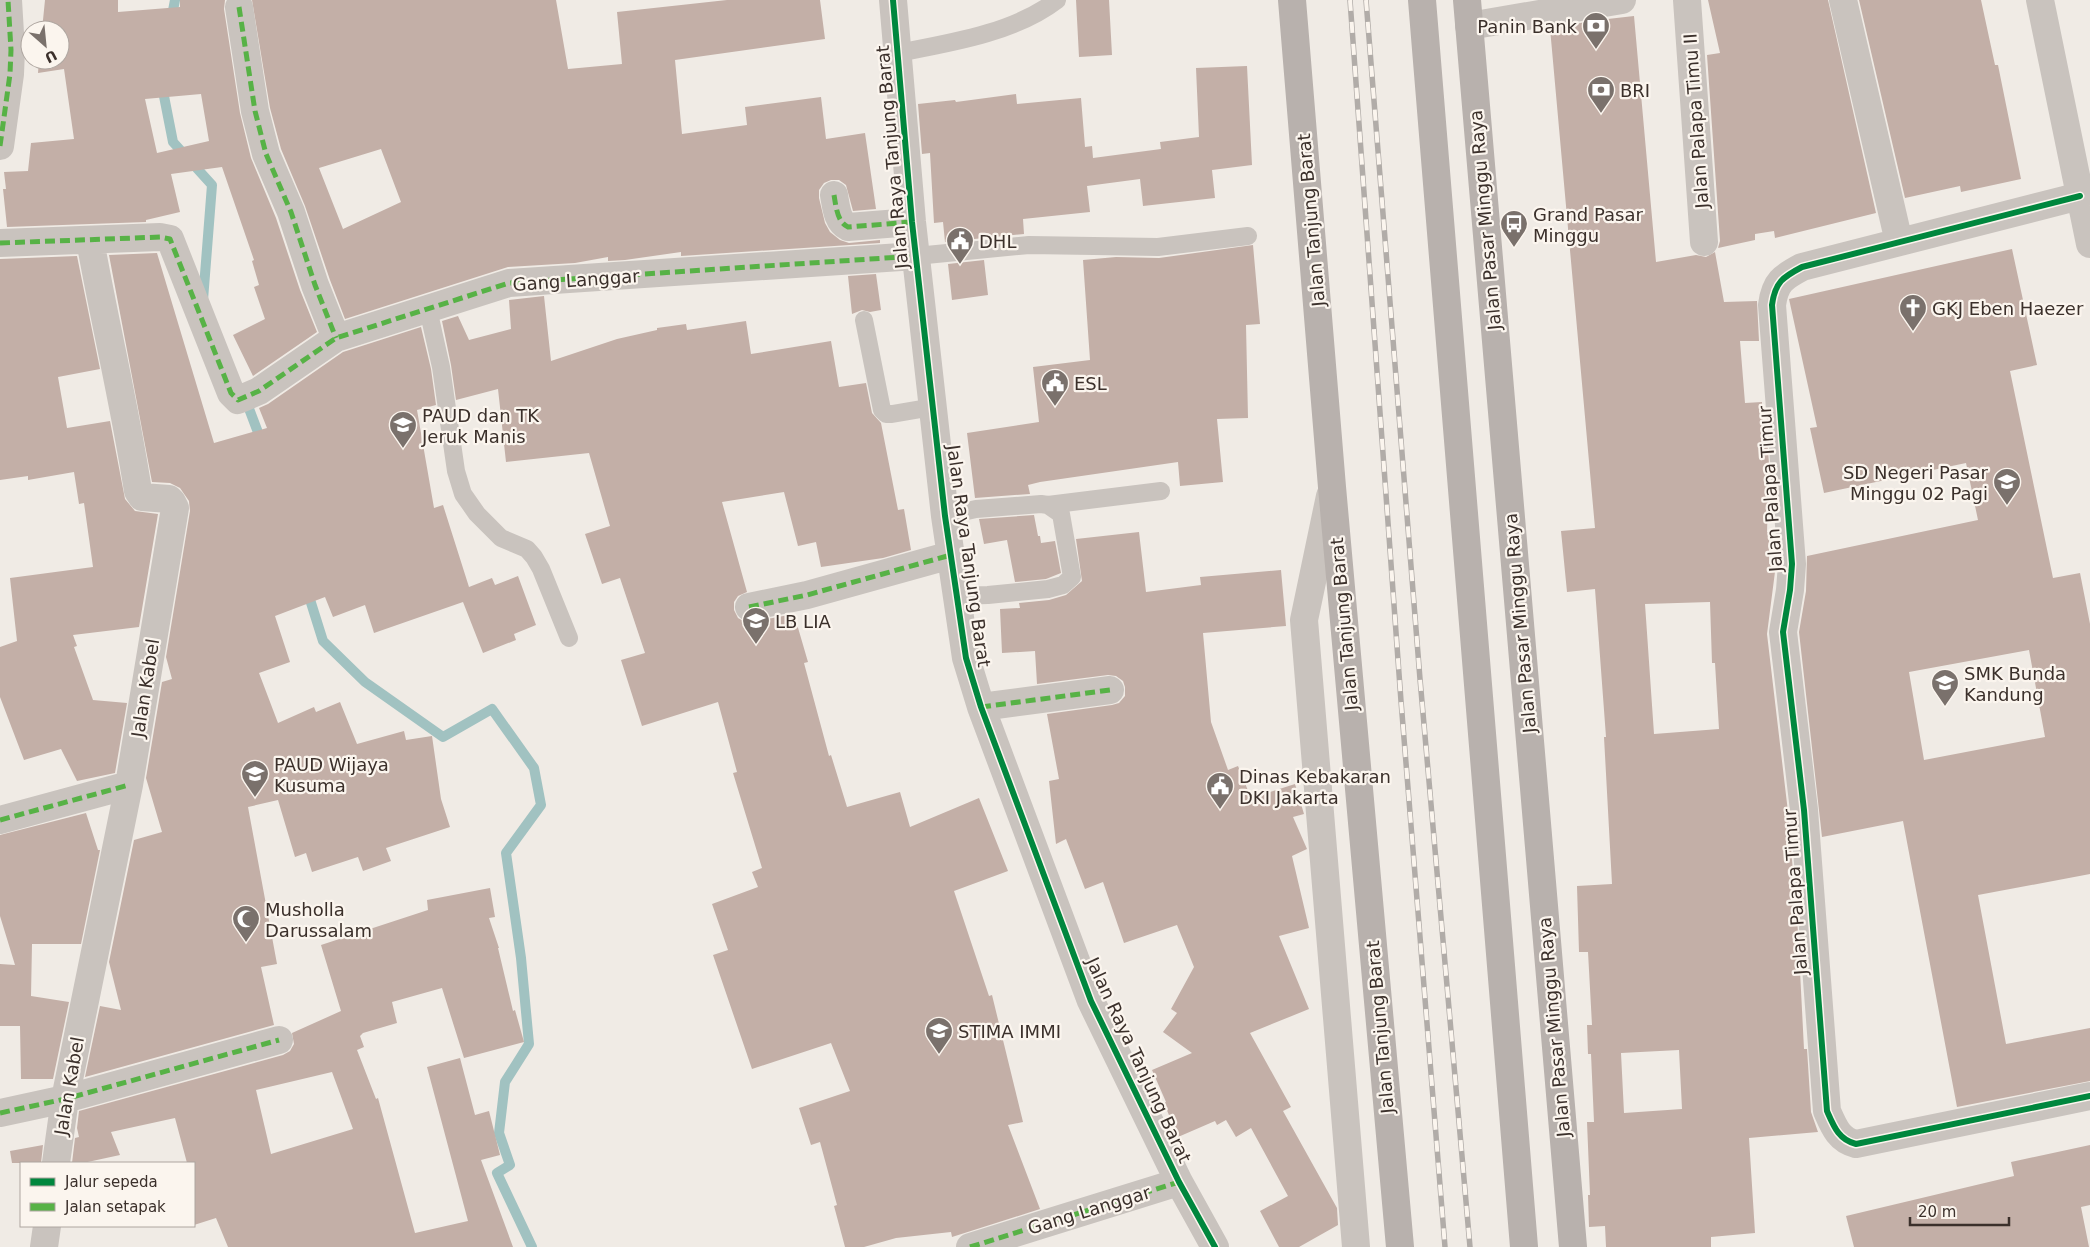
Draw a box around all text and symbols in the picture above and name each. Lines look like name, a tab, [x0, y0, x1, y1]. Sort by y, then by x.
bank icon: Panin Bank	[1581, 11, 1611, 50]
place label: Panin Bank	[1477, 16, 1578, 37]
north arrow	[20, 20, 70, 70]
street label: Jalan Palapa Timu II	[1679, 33, 1713, 210]
street label: Jalan Raya Tanjung Barat	[872, 44, 912, 271]
text: U	[42, 47, 60, 66]
bank icon: BRI	[1586, 75, 1616, 114]
place label: BRI	[1620, 80, 1650, 101]
street label: Jalan Pasar Minggu Raya	[1465, 109, 1505, 332]
street label: Jalan Tanjung Barat	[1293, 133, 1329, 308]
place label: Grand Pasar Minggu	[1533, 204, 1643, 246]
bus stop icon: Grand Pasar Minggu	[1499, 209, 1529, 248]
public building icon: DHL	[945, 226, 975, 265]
place label: DHL	[979, 231, 1016, 252]
street label: Gang Langgar	[512, 265, 641, 295]
church icon: GKJ Eben Haezer	[1898, 293, 1928, 332]
place label: GKJ Eben Haezer	[1932, 298, 2084, 319]
public building icon: ESL	[1040, 368, 1070, 407]
place label: ESL	[1074, 373, 1107, 394]
place label: PAUD dan TK Jeruk Manis	[421, 405, 540, 447]
street label: Jalan Palapa Timur	[1754, 405, 1786, 574]
school or university icon: PAUD dan TK Jeruk Manis	[388, 410, 418, 449]
street label: Jalan Raya Tanjung Barat	[943, 442, 995, 669]
place label: SD Negeri Pasar Minggu 02 Pagi	[1843, 462, 1989, 504]
school or university icon: SD Negeri Pasar Minggu 02 Pagi	[1992, 467, 2022, 506]
street label: Jalan Pasar Minggu Raya	[1500, 512, 1540, 735]
street label: Jalan Tanjung Barat	[1326, 537, 1362, 712]
school or university icon: LB LIA	[741, 606, 771, 645]
place label: LB LIA	[775, 611, 831, 632]
street label: Jalan Kabel	[127, 637, 163, 740]
place label: SMK Bunda Kandung	[1964, 663, 2066, 705]
school or university icon: SMK Bunda Kandung	[1930, 668, 1960, 707]
place label: PAUD Wijaya Kusuma	[274, 754, 389, 796]
school or university icon: PAUD Wijaya Kusuma	[240, 759, 270, 798]
place label: Dinas Kebakaran DKI Jakarta	[1239, 766, 1391, 808]
public building icon: Dinas Kebakaran DKI Jakarta	[1205, 771, 1235, 810]
street label: Jalan Palapa Timur	[1779, 808, 1811, 977]
place label: Musholla Darussalam	[265, 899, 372, 941]
mosque icon: Musholla Darussalam	[231, 904, 261, 943]
street label: Jalan Pasar Minggu Raya	[1534, 916, 1574, 1139]
street label: Jalan Tanjung Barat	[1362, 940, 1398, 1115]
street label: Jalan Raya Tanjung Barat	[1082, 953, 1196, 1166]
school or university icon: STIMA IMMI	[924, 1016, 954, 1055]
place label: STIMA IMMI	[958, 1021, 1061, 1042]
street label: Jalan Kabel	[50, 1035, 88, 1138]
legend	[20, 1162, 195, 1227]
text: Jalur sepeda	[64, 1173, 158, 1191]
street label: Gang Langgar	[1025, 1181, 1153, 1239]
scale bar	[1910, 1194, 2009, 1226]
text: Jalan setapak	[64, 1198, 166, 1216]
text: 20 m	[1918, 1203, 1956, 1221]

